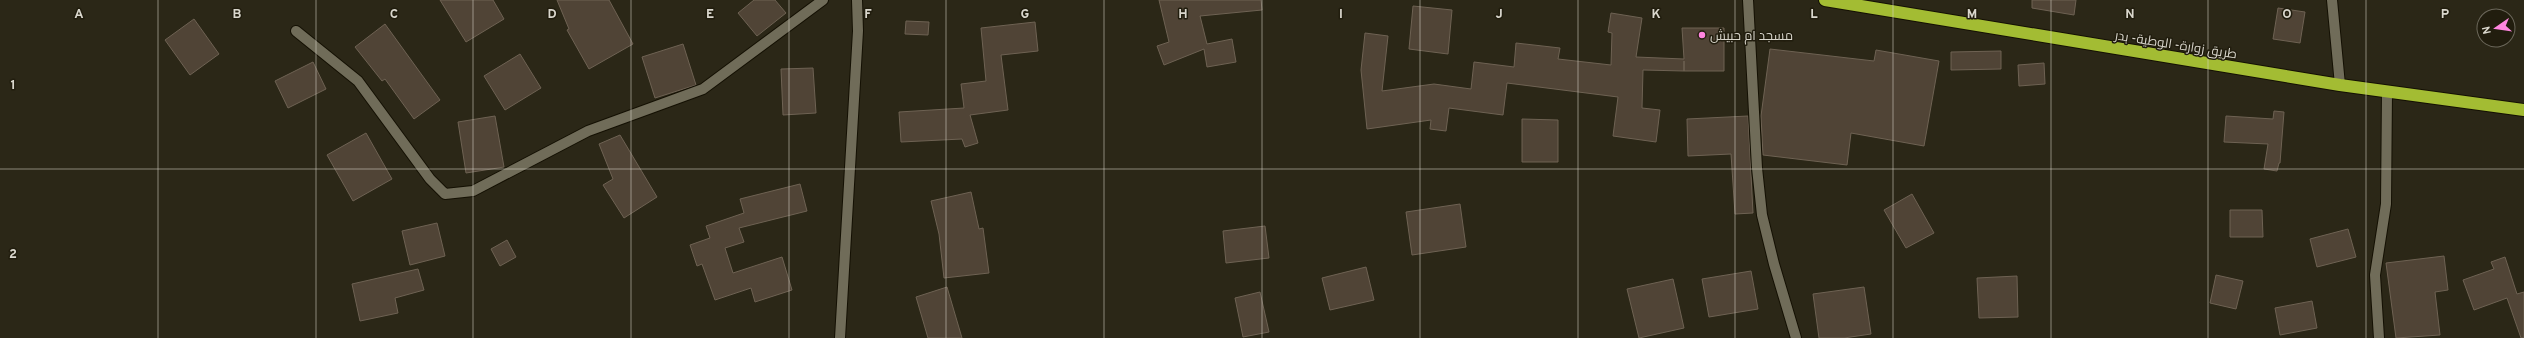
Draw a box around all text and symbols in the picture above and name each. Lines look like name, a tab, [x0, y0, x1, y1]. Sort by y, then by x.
text: A	[74, 7, 84, 23]
text: B	[233, 7, 242, 23]
text: C	[390, 7, 398, 23]
text: D	[547, 7, 557, 23]
text: E	[706, 7, 714, 23]
text: F	[864, 7, 872, 23]
text: G	[1021, 7, 1030, 23]
text: H	[1178, 7, 1188, 23]
text: I	[1339, 7, 1343, 23]
text: J	[1495, 7, 1503, 23]
text: K	[1651, 7, 1661, 23]
text: L	[1810, 7, 1818, 23]
text: M	[1967, 7, 1977, 23]
text: N	[2125, 7, 2135, 23]
text: O	[2282, 7, 2292, 23]
text: P	[2441, 7, 2450, 23]
north arrow	[2476, 8, 2516, 48]
text: N	[2480, 25, 2495, 35]
street label: طريق زوارة- الوطية- بدر	[2112, 28, 2238, 64]
place label: مسجد ام حبيش	[1710, 29, 1793, 45]
marker: مسجد ام حبيش	[1697, 30, 1707, 40]
text: 1	[10, 78, 16, 94]
text: 2	[9, 247, 17, 263]

